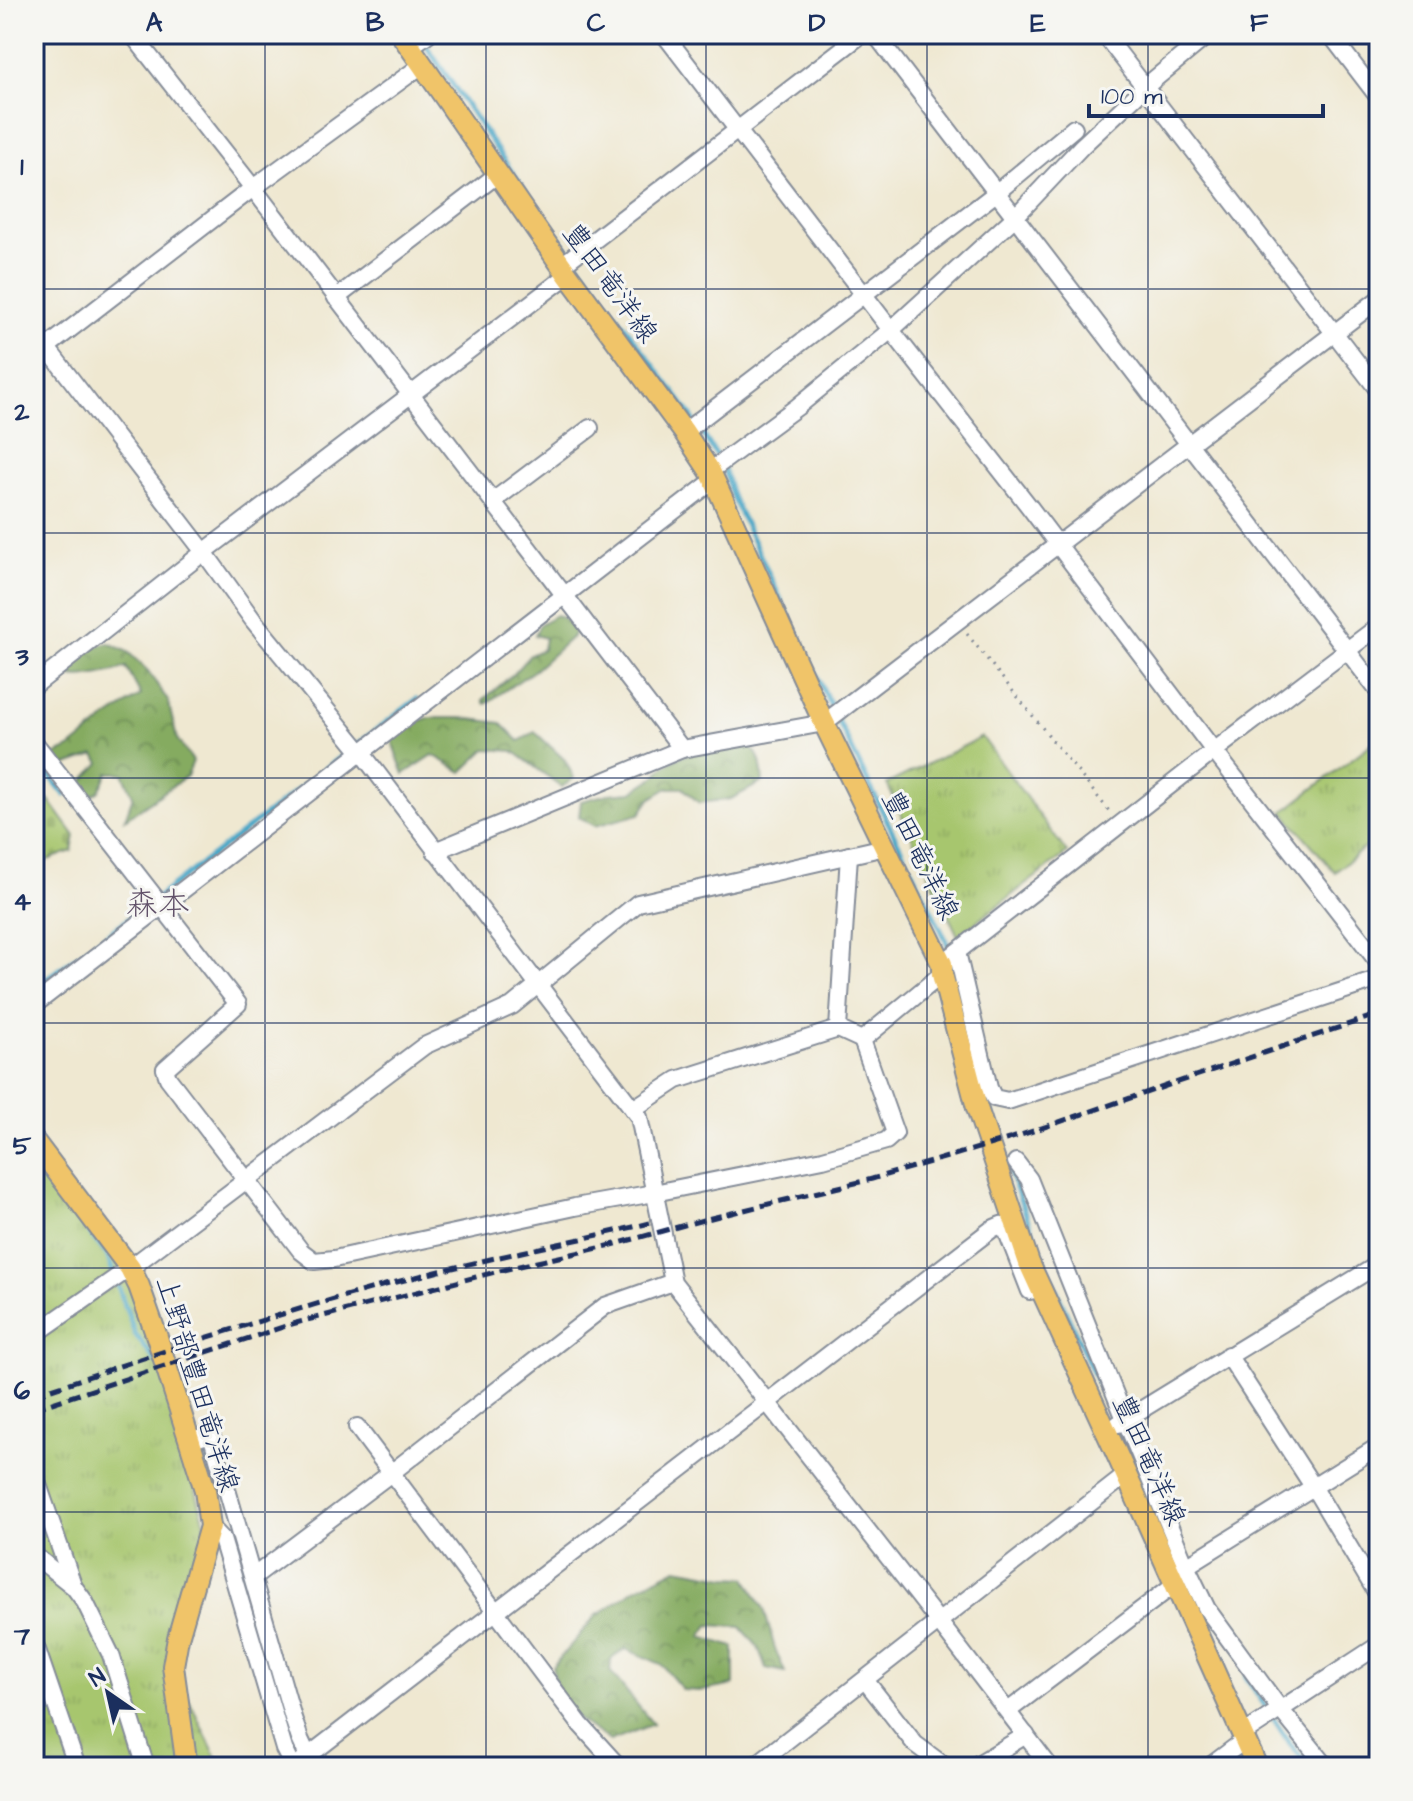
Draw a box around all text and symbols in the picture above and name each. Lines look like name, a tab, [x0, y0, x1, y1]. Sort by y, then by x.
text: A	[146, 5, 163, 41]
text: B	[366, 5, 385, 41]
text: C	[587, 5, 606, 41]
text: D	[809, 5, 826, 41]
text: E	[1030, 5, 1046, 41]
text: F	[1250, 5, 1269, 41]
scale bar	[1089, 68, 1323, 118]
text: 100 m	[1101, 80, 1163, 114]
text: 1	[20, 149, 24, 185]
street label: 豊田竜洋線	[553, 215, 667, 351]
text: 2	[14, 394, 30, 430]
text: 3	[14, 639, 29, 675]
street label: 豊田竜洋線	[872, 784, 968, 926]
district label: 森本	[126, 882, 190, 927]
text: 4	[13, 884, 31, 920]
text: 5	[13, 1128, 32, 1164]
street label: 上野部豊田竜洋線	[146, 1271, 248, 1497]
text: 6	[14, 1373, 31, 1409]
street label: 豊田竜洋線	[1103, 1388, 1195, 1532]
text: 7	[13, 1618, 30, 1654]
north arrow	[68, 1653, 148, 1733]
text: N	[83, 1661, 112, 1694]

